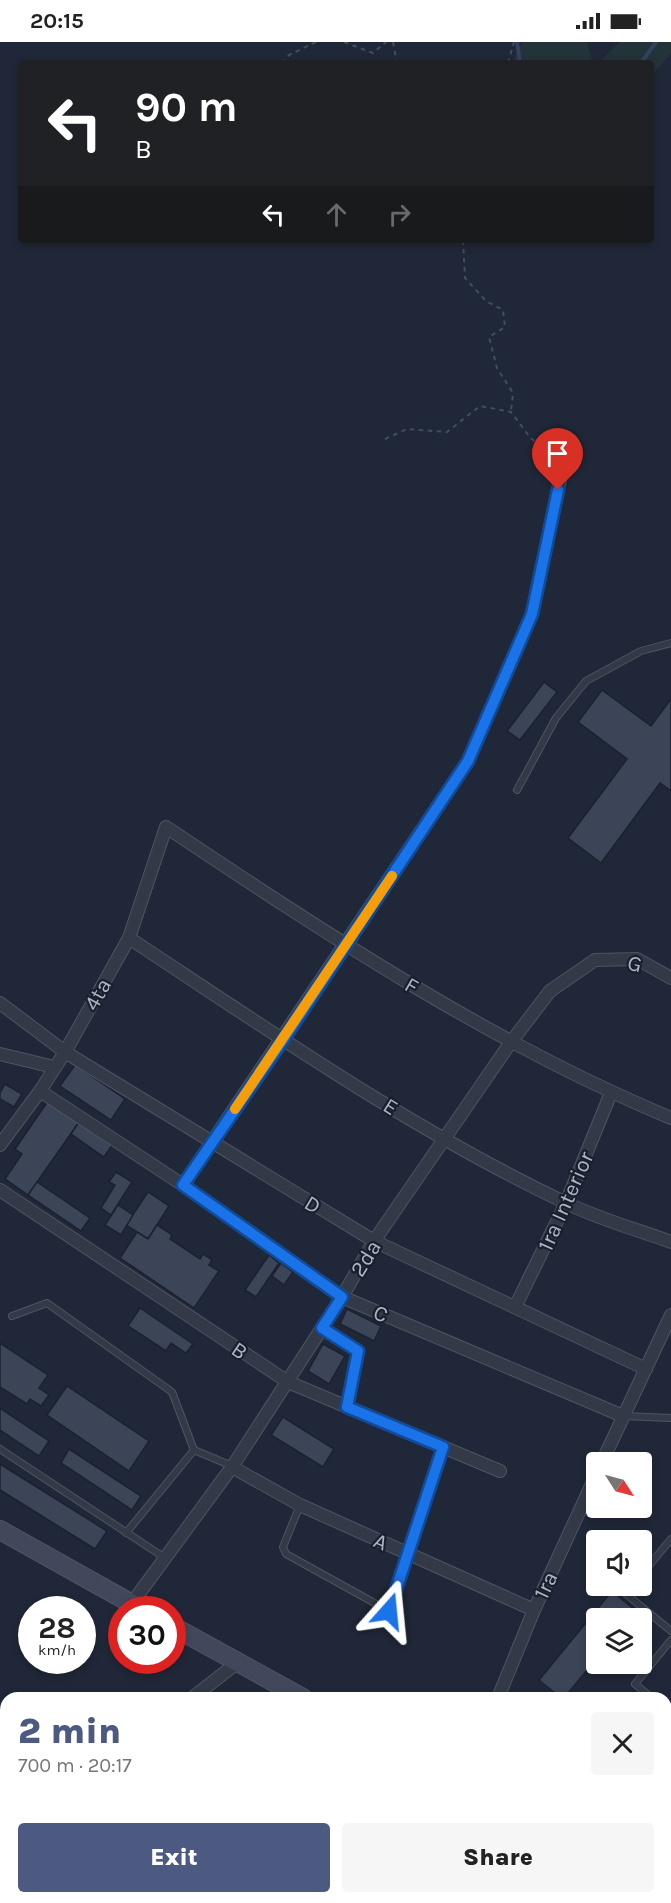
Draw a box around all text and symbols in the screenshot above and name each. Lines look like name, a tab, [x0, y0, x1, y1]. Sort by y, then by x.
text: 20:15	[30, 8, 84, 34]
text: 90 m	[135, 82, 238, 132]
icon: left	[36, 84, 114, 162]
text: B	[135, 133, 152, 165]
icon: left	[257, 198, 290, 231]
icon: ahead	[320, 198, 353, 231]
icon: right	[383, 198, 416, 231]
pin	[532, 428, 583, 490]
icon: arrive	[541, 437, 574, 470]
street label: G	[625, 950, 645, 978]
street label: F	[400, 972, 423, 1000]
street label: 4ta	[79, 974, 117, 1015]
street label: E	[378, 1093, 403, 1121]
street label: 1ra Interior	[532, 1148, 599, 1255]
street label: D	[300, 1190, 325, 1220]
street label: 2da	[345, 1236, 387, 1281]
street label: C	[369, 1299, 392, 1329]
street label: B	[226, 1336, 252, 1365]
north arrow	[586, 1452, 652, 1518]
map controls	[586, 1452, 652, 1674]
street label: A	[370, 1527, 392, 1557]
button: sound	[586, 1530, 652, 1596]
street label: 1ra	[528, 1568, 563, 1603]
position arrow	[357, 1579, 421, 1643]
speed limit sign: 30	[108, 1596, 186, 1674]
button: layers	[586, 1608, 652, 1674]
text: 28	[38, 1610, 76, 1646]
text: km/h	[38, 1641, 76, 1659]
text: 2 min	[18, 1710, 121, 1752]
button: close	[591, 1712, 654, 1775]
text: 700 m · 20:17	[18, 1754, 132, 1777]
button: Exit	[18, 1823, 330, 1892]
button: Share	[342, 1823, 654, 1892]

